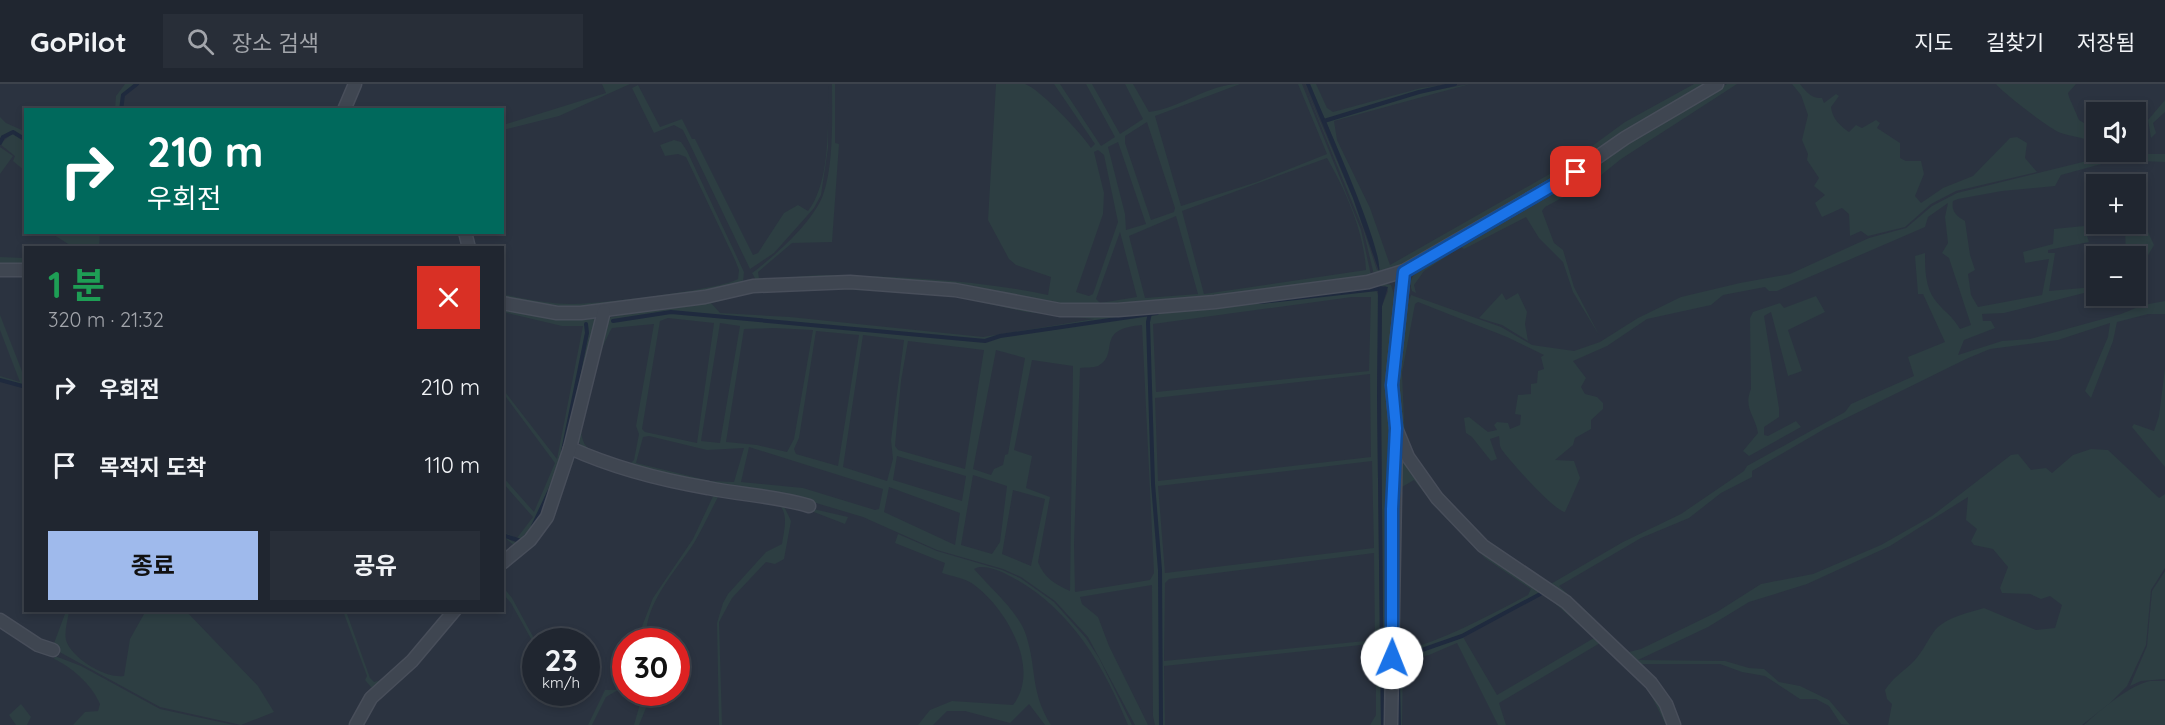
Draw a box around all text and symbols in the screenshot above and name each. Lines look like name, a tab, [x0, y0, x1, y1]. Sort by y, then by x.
search box	[163, 14, 583, 68]
text: GoPilot	[30, 24, 127, 59]
icon: search	[184, 25, 217, 58]
text: 장소 검색	[232, 29, 319, 57]
text: 지도	[1914, 29, 1953, 55]
text: 길찾기	[1986, 29, 2044, 55]
text: 저장됨	[2077, 29, 2135, 55]
map controls	[2086, 102, 2146, 306]
button: sound	[2086, 102, 2146, 162]
text: 210 m	[147, 125, 264, 178]
icon: right	[48, 132, 126, 210]
pin	[1550, 146, 1601, 197]
icon: arrive	[1559, 155, 1592, 188]
button: +	[2086, 174, 2146, 234]
text: 우회전	[147, 181, 222, 215]
button: −	[2086, 246, 2146, 306]
text: 1 분	[48, 262, 105, 307]
button: close	[417, 266, 480, 329]
text: 320 m · 21:32	[48, 307, 164, 332]
icon: right	[48, 371, 81, 404]
text: 210 m	[421, 373, 480, 401]
text: 우회전	[99, 375, 160, 403]
icon: arrive	[48, 449, 81, 482]
text: 110 m	[425, 451, 480, 479]
text: 목적지 도착	[99, 453, 206, 481]
button: 종료	[48, 531, 258, 600]
button: 공유	[270, 531, 480, 600]
position arrow	[1360, 626, 1424, 690]
speed limit sign: 30	[612, 628, 690, 706]
text: 23	[544, 641, 578, 679]
text: km/h	[542, 673, 580, 692]

